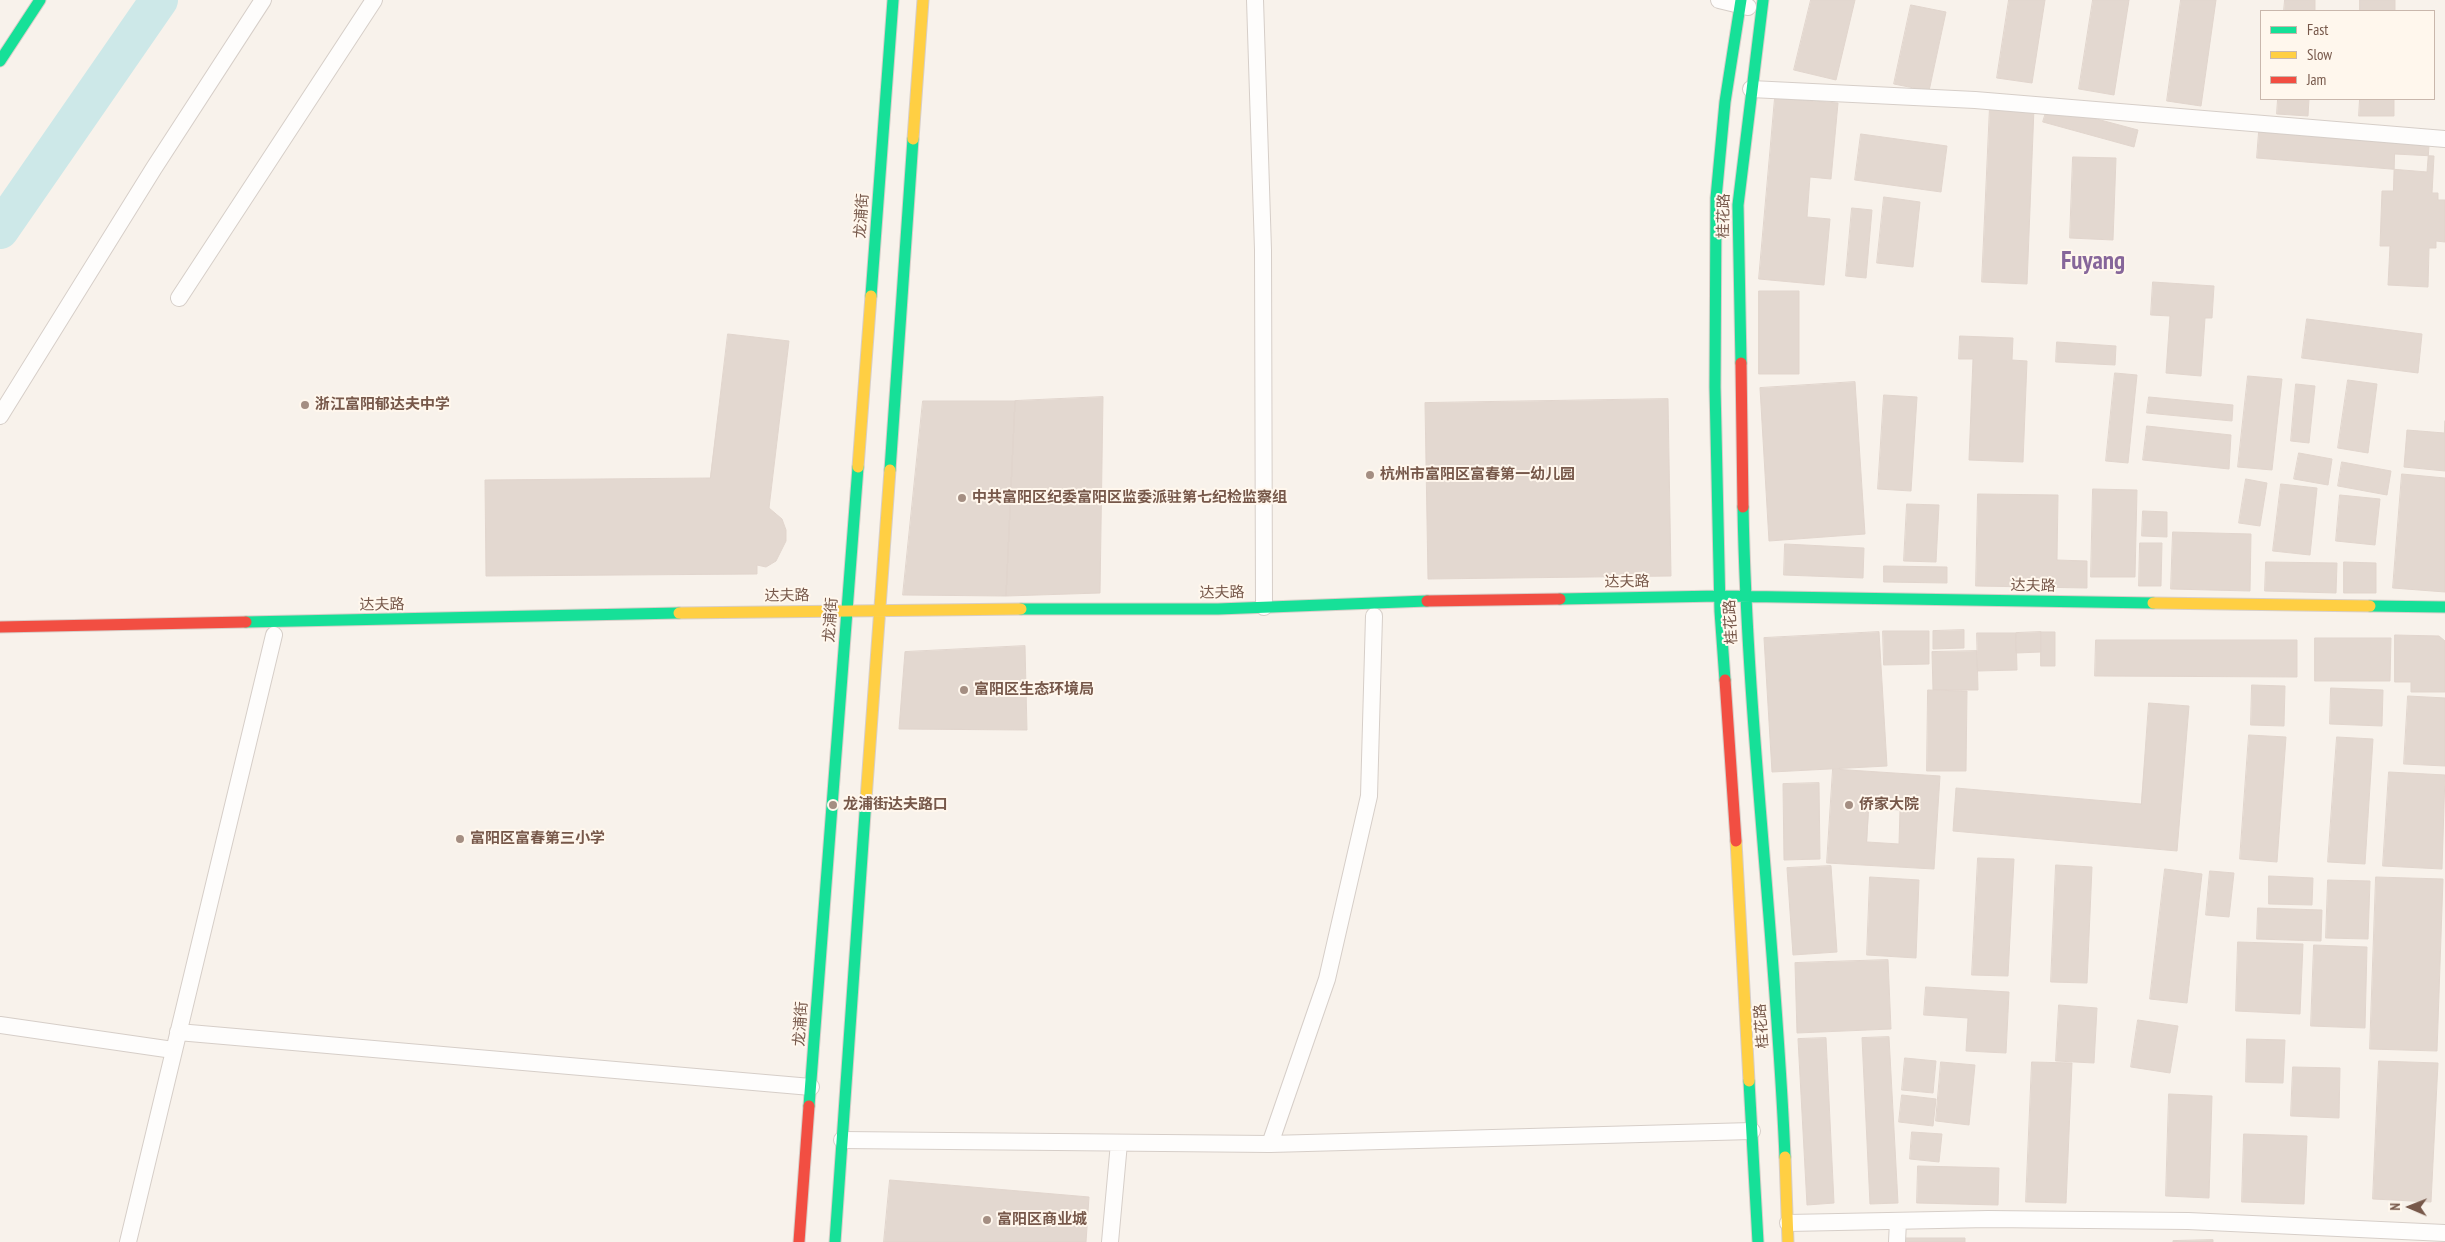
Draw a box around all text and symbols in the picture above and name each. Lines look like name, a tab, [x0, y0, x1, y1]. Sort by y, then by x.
legend	[2260, 10, 2435, 100]
text: Fast	[2307, 20, 2328, 39]
text: Slow	[2307, 45, 2332, 64]
text: Jam	[2307, 70, 2326, 89]
street label: 龙浦街	[851, 193, 873, 239]
street label: 桂花路	[1715, 193, 1733, 239]
district label: Fuyang	[2061, 247, 2125, 277]
place label: 浙江富阳郁达夫中学	[315, 396, 450, 414]
marker: 浙江富阳郁达夫中学	[299, 399, 311, 411]
place label: 杭州市富阳区富春第一幼儿园	[1380, 466, 1575, 484]
marker: 杭州市富阳区富春第一幼儿园	[1364, 469, 1376, 481]
place label: 中共富阳区纪委富阳区监委派驻第七纪检监察组	[972, 489, 1287, 507]
marker: 中共富阳区纪委富阳区监委派驻第七纪检监察组	[956, 492, 968, 504]
street label: 达夫路	[1604, 573, 1650, 591]
street label: 达夫路	[2010, 577, 2056, 595]
street label: 达夫路	[1199, 584, 1245, 602]
street label: 达夫路	[764, 587, 810, 605]
street label: 达夫路	[359, 596, 405, 614]
street label: 龙浦街	[820, 597, 842, 643]
street label: 桂花路	[1721, 599, 1741, 645]
place label: 富阳区生态环境局	[974, 681, 1094, 699]
marker: 富阳区生态环境局	[958, 684, 970, 696]
place label: 龙浦街达夫路口	[843, 796, 948, 814]
place label: 侨家大院	[1859, 796, 1919, 814]
marker: 龙浦街达夫路口	[827, 799, 839, 811]
marker: 侨家大院	[1843, 799, 1855, 811]
place label: 富阳区富春第三小学	[470, 830, 605, 848]
marker: 富阳区富春第三小学	[454, 833, 466, 845]
street label: 龙浦街	[790, 1001, 812, 1047]
street label: 桂花路	[1751, 1003, 1773, 1049]
north arrow	[2385, 1182, 2435, 1232]
text: N	[2386, 1203, 2404, 1211]
place label: 富阳区商业城	[997, 1211, 1087, 1229]
marker: 富阳区商业城	[981, 1214, 993, 1226]

